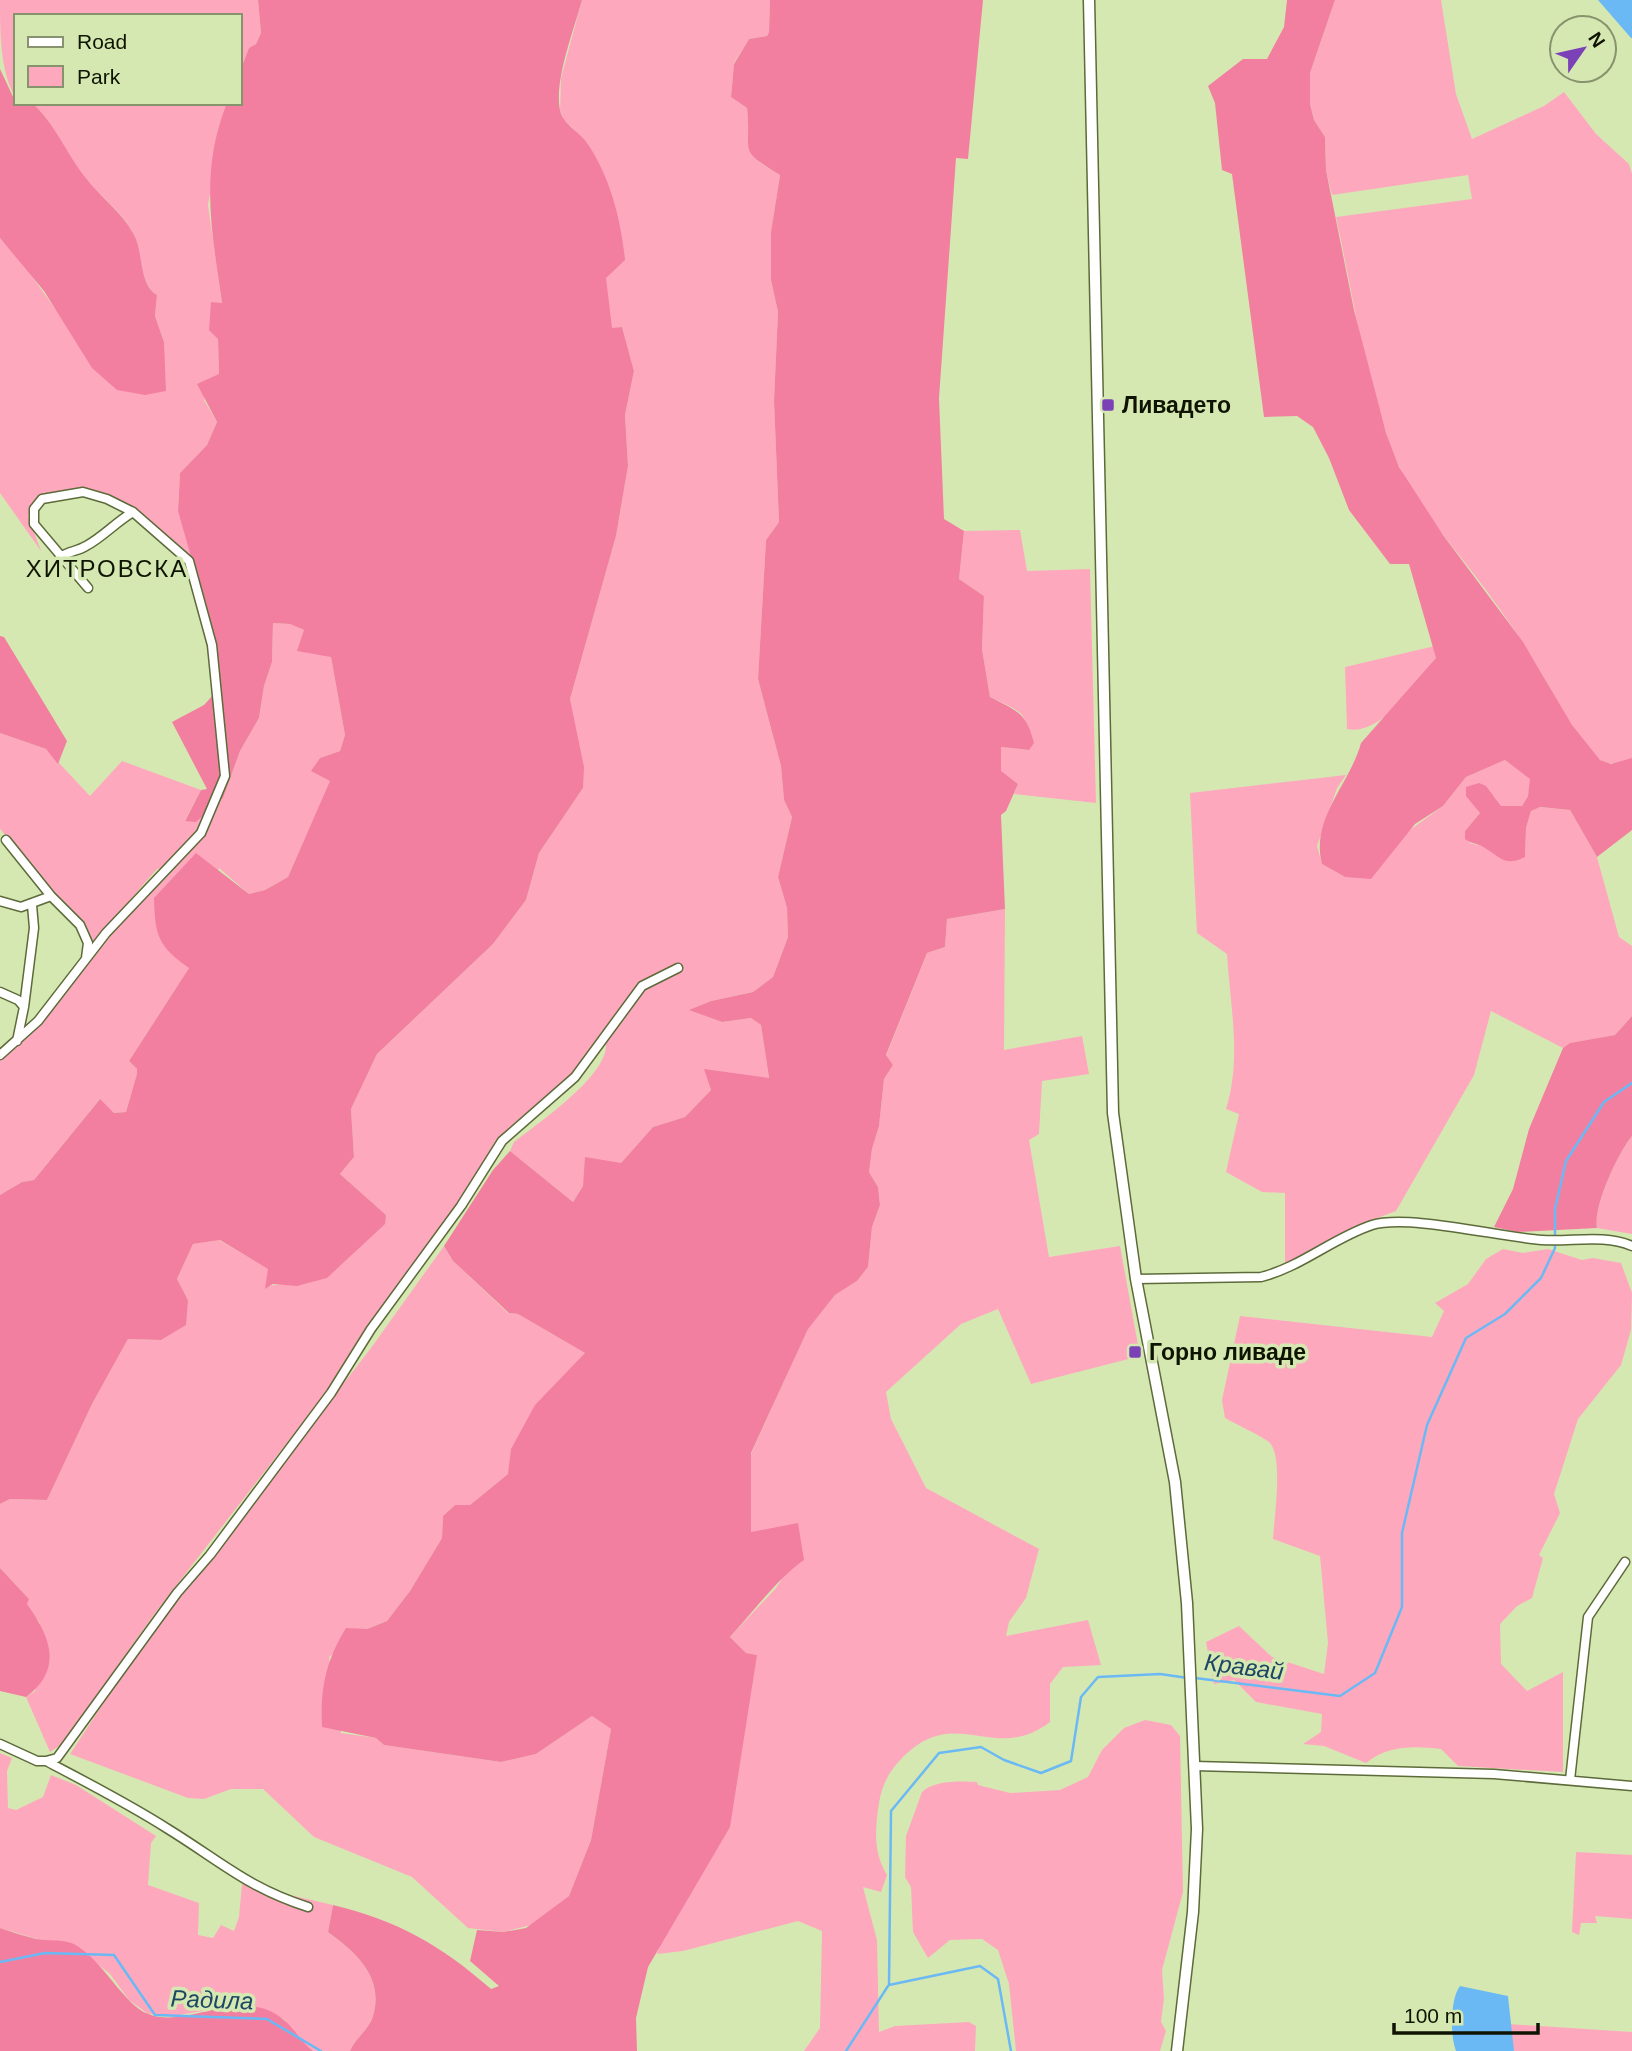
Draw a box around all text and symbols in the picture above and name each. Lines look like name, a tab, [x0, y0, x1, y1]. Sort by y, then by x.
legend	[14, 14, 242, 105]
north arrow	[1548, 14, 1618, 84]
text: N	[1584, 28, 1609, 51]
text: Road	[77, 30, 127, 53]
text: Park	[77, 65, 121, 88]
place label: Ливадето	[1122, 392, 1231, 418]
marker: Ливадето	[1100, 397, 1116, 413]
district label: ХИТРОВСКА	[26, 555, 188, 582]
place label: Горно ливаде	[1149, 1339, 1306, 1365]
marker: Горно ливаде	[1127, 1344, 1143, 1360]
water label: Кравай	[1203, 1648, 1285, 1685]
water label: Радила	[170, 1985, 254, 2014]
scale bar	[1394, 1992, 1538, 2036]
text: 100 m	[1404, 2004, 1462, 2027]

